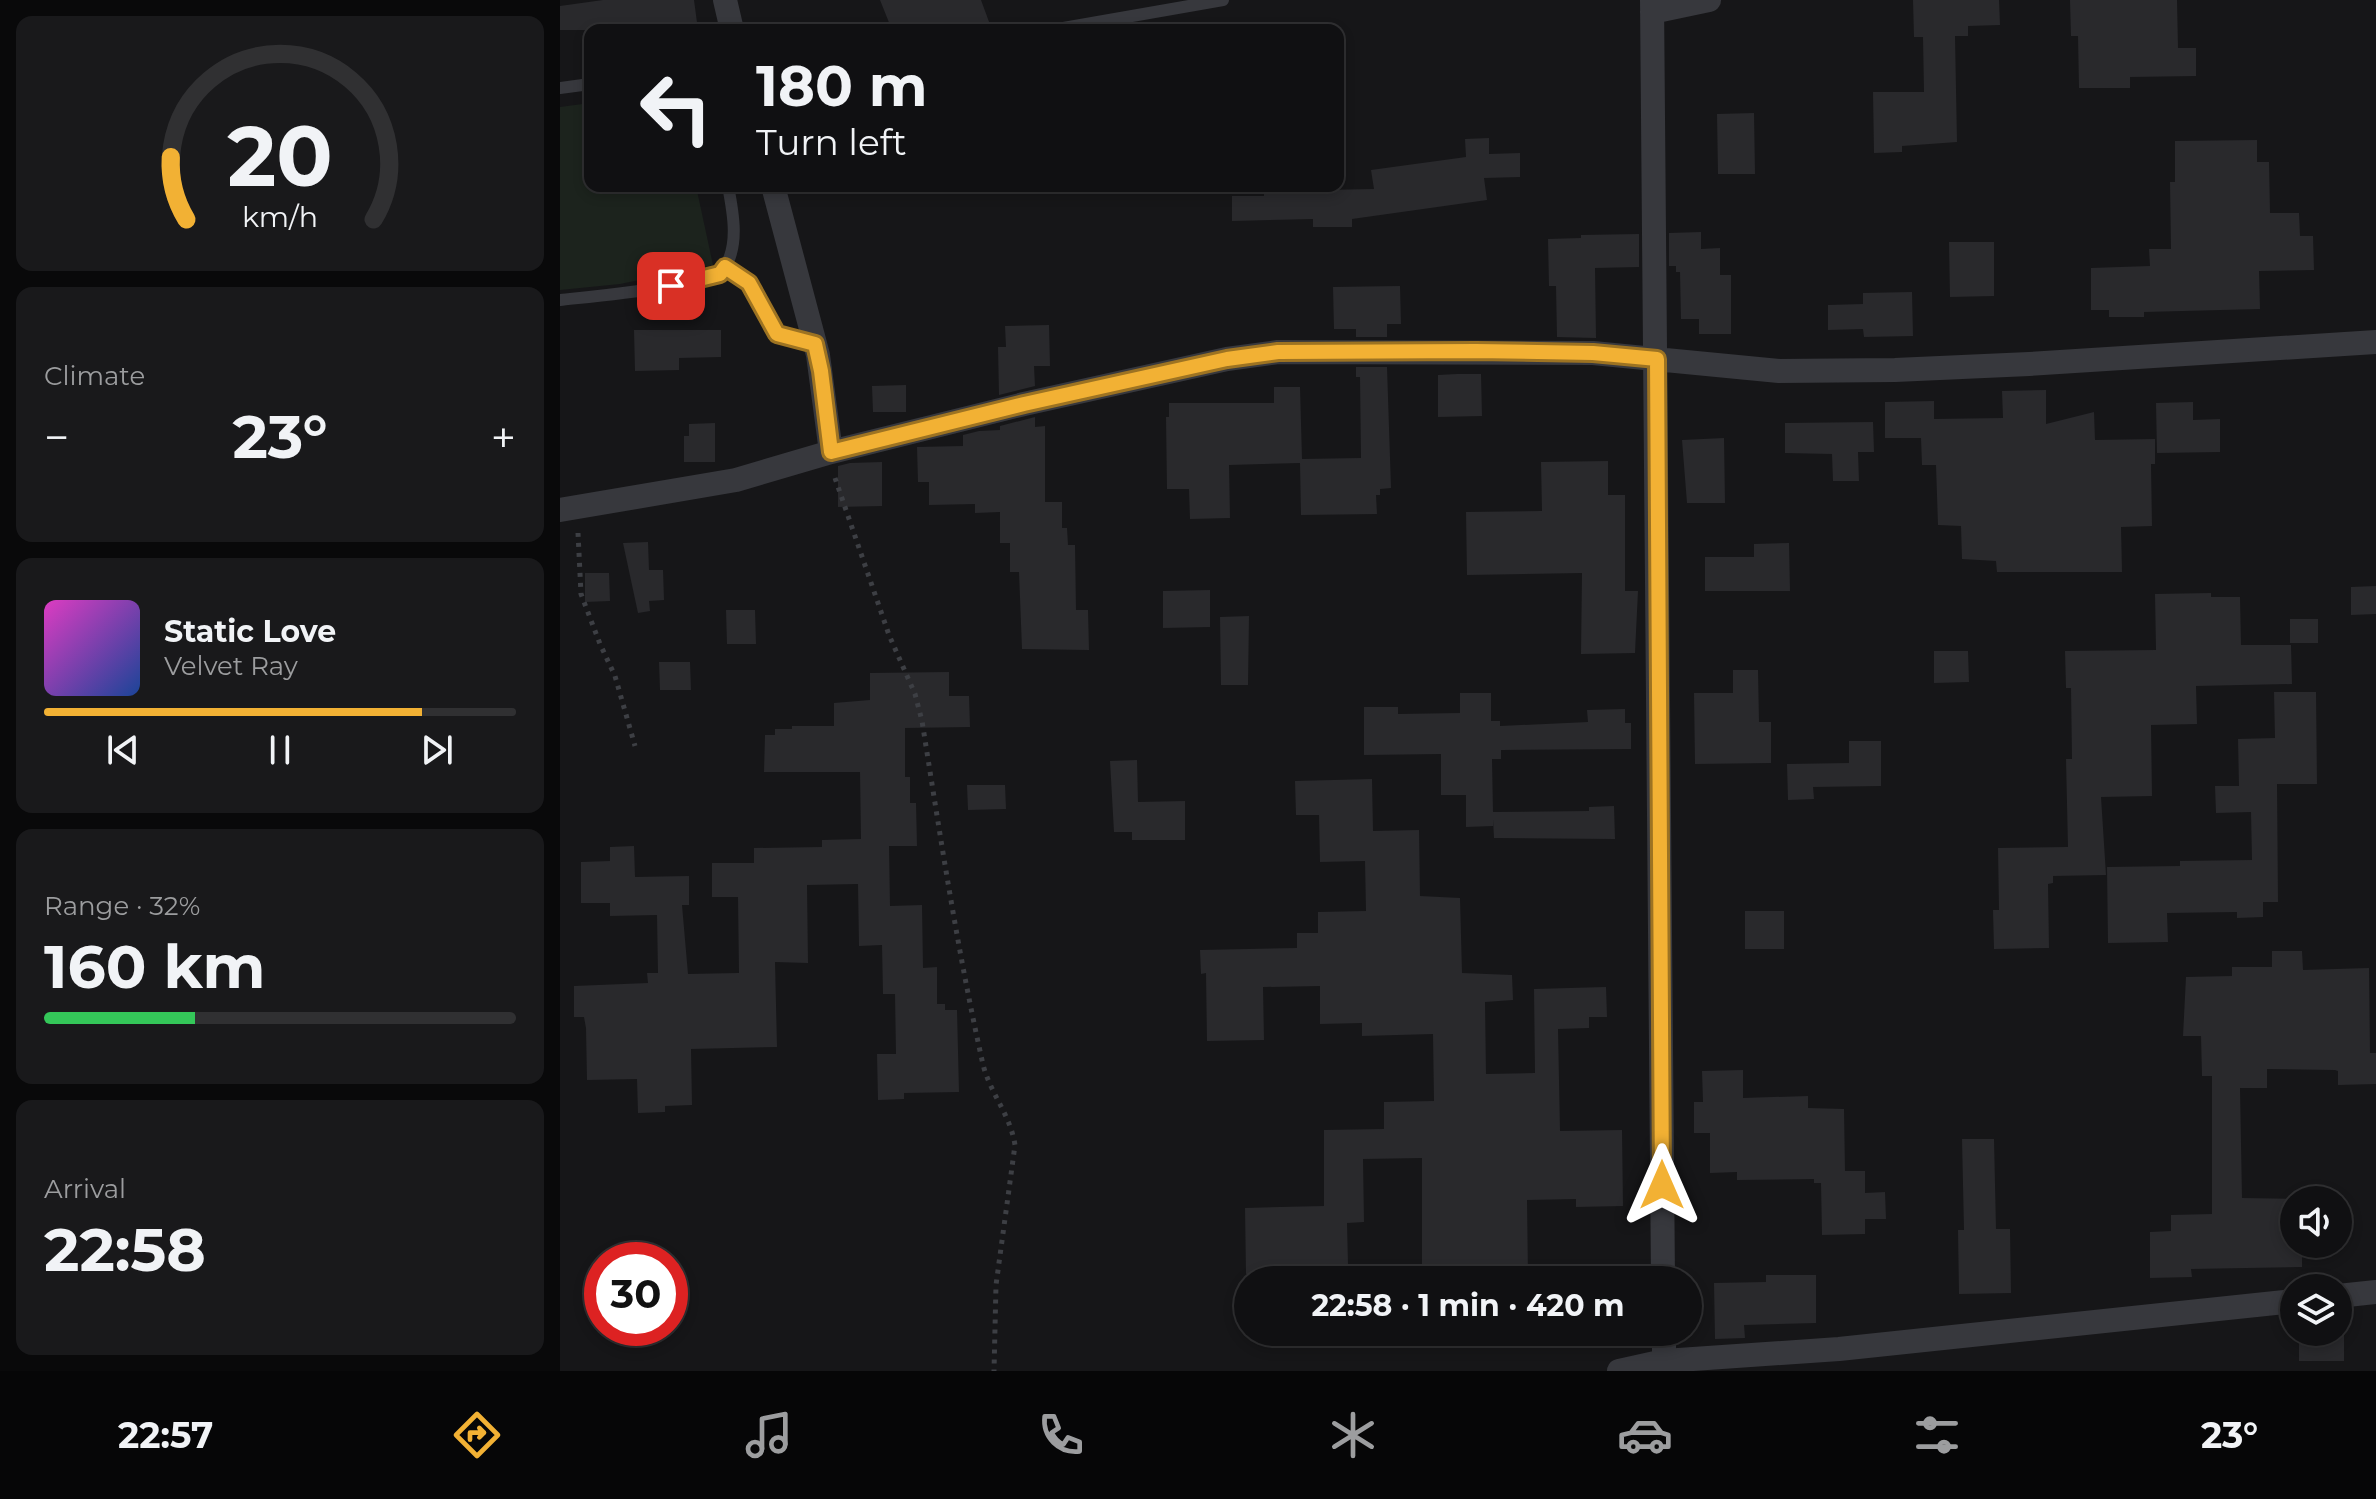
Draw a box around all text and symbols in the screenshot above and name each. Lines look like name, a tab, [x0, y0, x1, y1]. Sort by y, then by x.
text: 180 m	[756, 52, 928, 120]
icon: left	[624, 56, 728, 160]
text: 20	[227, 104, 333, 206]
text: Turn left	[756, 120, 907, 164]
text: km/h	[242, 199, 318, 234]
pin	[637, 252, 705, 320]
icon: arrive	[649, 264, 693, 308]
text: Climate	[44, 360, 145, 392]
text: 23°	[232, 400, 328, 473]
text: −	[44, 410, 69, 464]
text: +	[491, 410, 516, 464]
text: Static Love	[164, 613, 336, 650]
text: Velvet Ray	[164, 650, 298, 682]
icon: previous	[101, 728, 145, 772]
icon: pause	[258, 728, 302, 772]
icon: next	[415, 728, 459, 772]
text: Range · 32%	[44, 890, 200, 922]
text: 160 km	[44, 930, 265, 1003]
position arrow	[1620, 1143, 1704, 1227]
text: Arrival	[44, 1173, 126, 1205]
map controls	[2280, 1186, 2352, 1346]
button: sound	[2280, 1186, 2352, 1258]
text: 22:58	[44, 1213, 206, 1286]
speed limit sign: 30	[584, 1242, 688, 1346]
button: layers	[2280, 1274, 2352, 1346]
text: 22:58 · 1 min · 420 m	[1311, 1287, 1625, 1324]
icon: directions	[449, 1407, 505, 1463]
icon: music	[741, 1407, 797, 1463]
icon: phone	[1033, 1407, 1089, 1463]
icon: climate	[1325, 1407, 1381, 1463]
icon: car	[1617, 1407, 1673, 1463]
icon: filters	[1909, 1407, 1965, 1463]
text: 22:57	[118, 1413, 213, 1457]
text: 23°	[2201, 1413, 2258, 1457]

